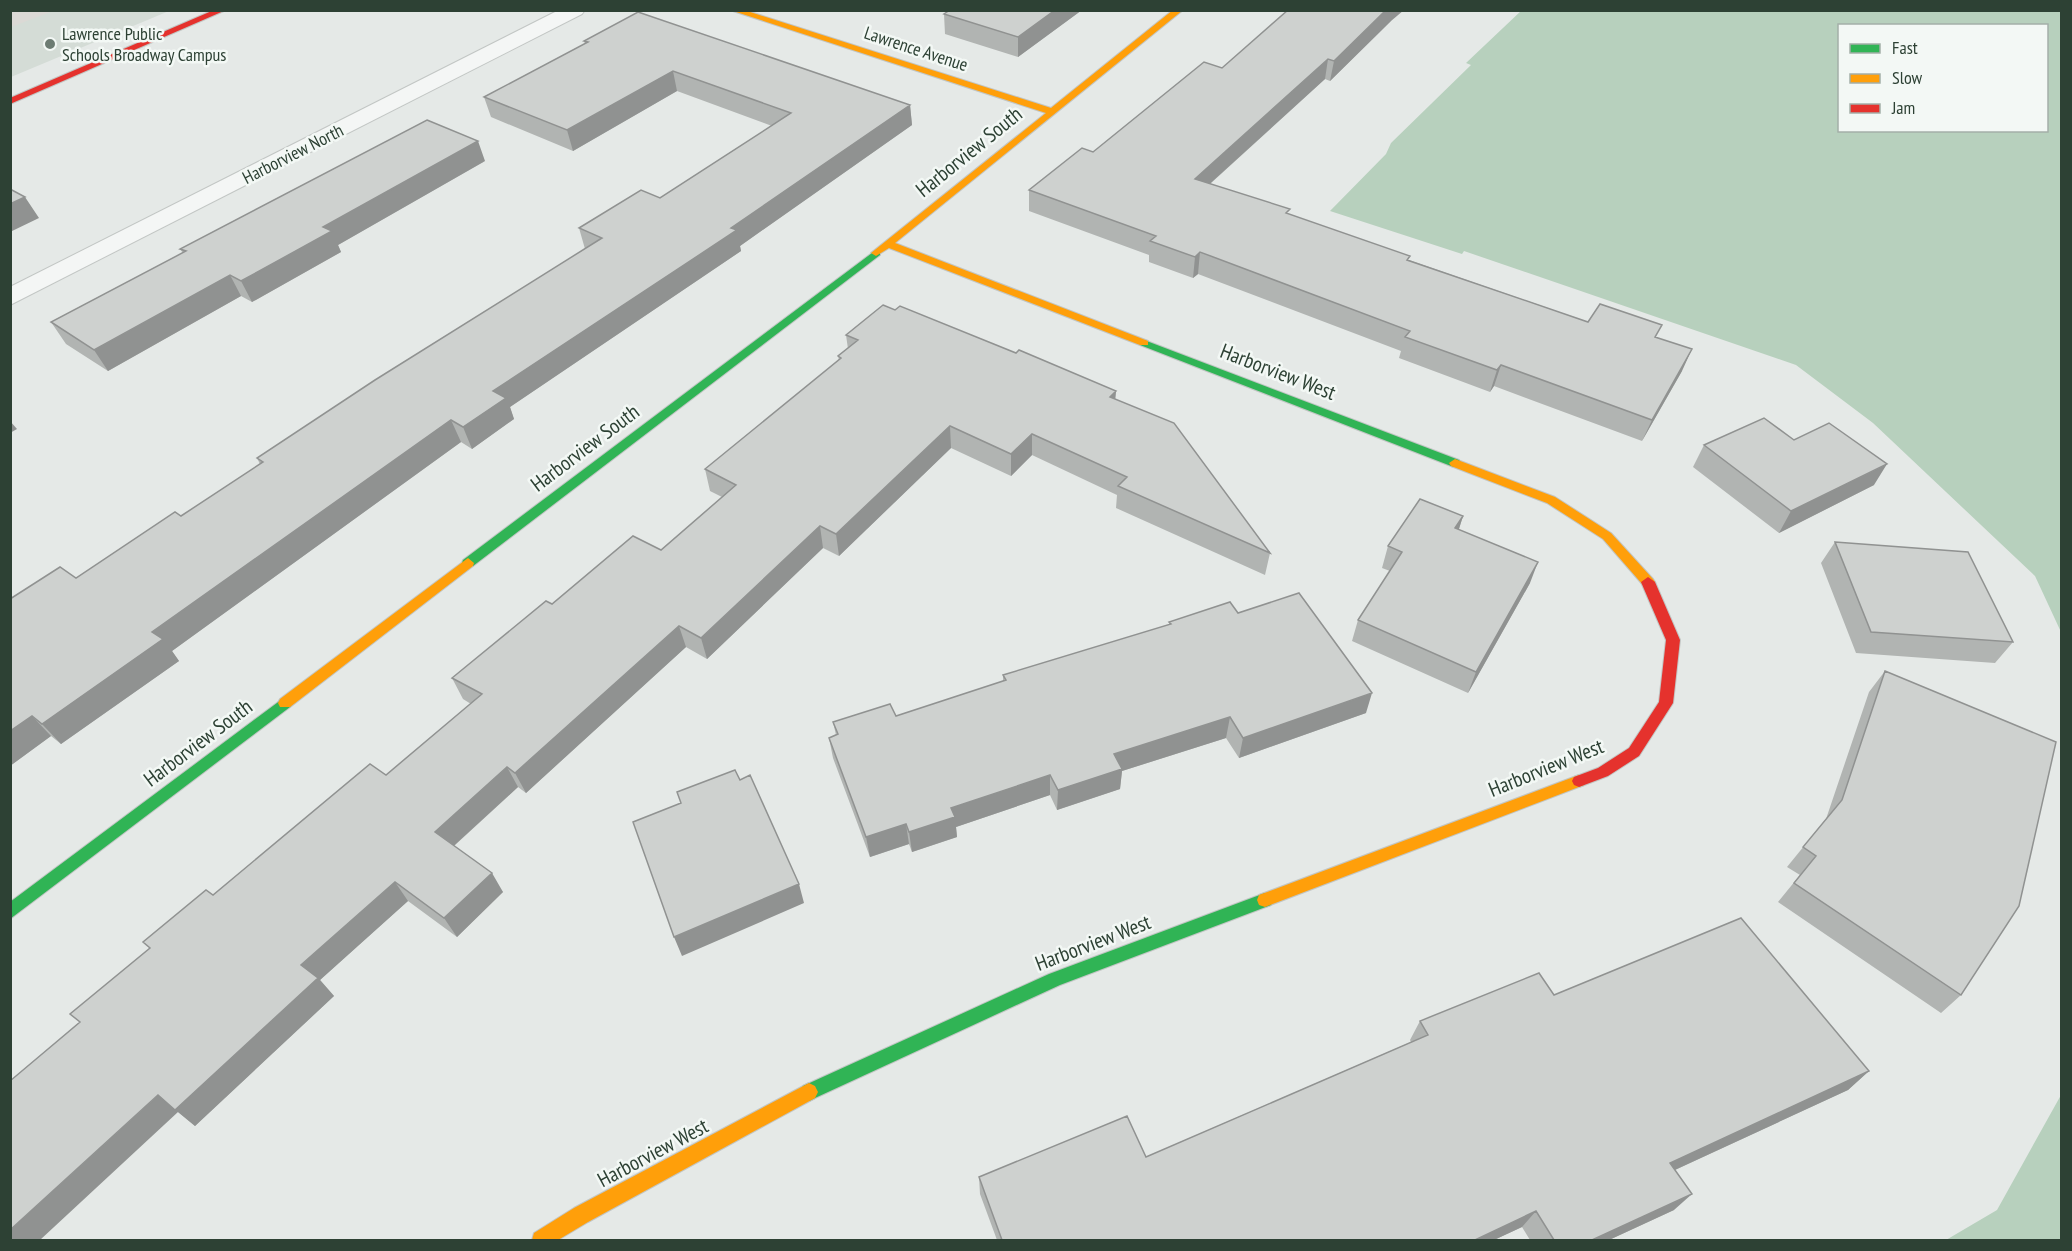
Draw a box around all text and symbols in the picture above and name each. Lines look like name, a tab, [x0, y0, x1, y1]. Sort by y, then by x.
street label: Lawrence Avenue	[861, 21, 971, 76]
place label: Lawrence Public Schools Broadway Campus	[62, 22, 226, 66]
legend	[1838, 24, 2048, 132]
text: Fast	[1892, 36, 1918, 59]
marker: Lawrence Public Schools Broadway Campus	[43, 37, 57, 51]
text: Slow	[1892, 66, 1923, 89]
text: Jam	[1891, 96, 1915, 119]
street label: Harborview South	[910, 100, 1027, 203]
street label: Harborview North	[238, 118, 347, 189]
street label: Harborview West	[1217, 337, 1340, 406]
street label: Harborview South	[525, 398, 644, 497]
street label: Harborview South	[138, 693, 257, 792]
street label: Harborview West	[1484, 732, 1607, 803]
street label: Harborview West	[1031, 908, 1155, 977]
street label: Harborview West	[593, 1112, 713, 1193]

